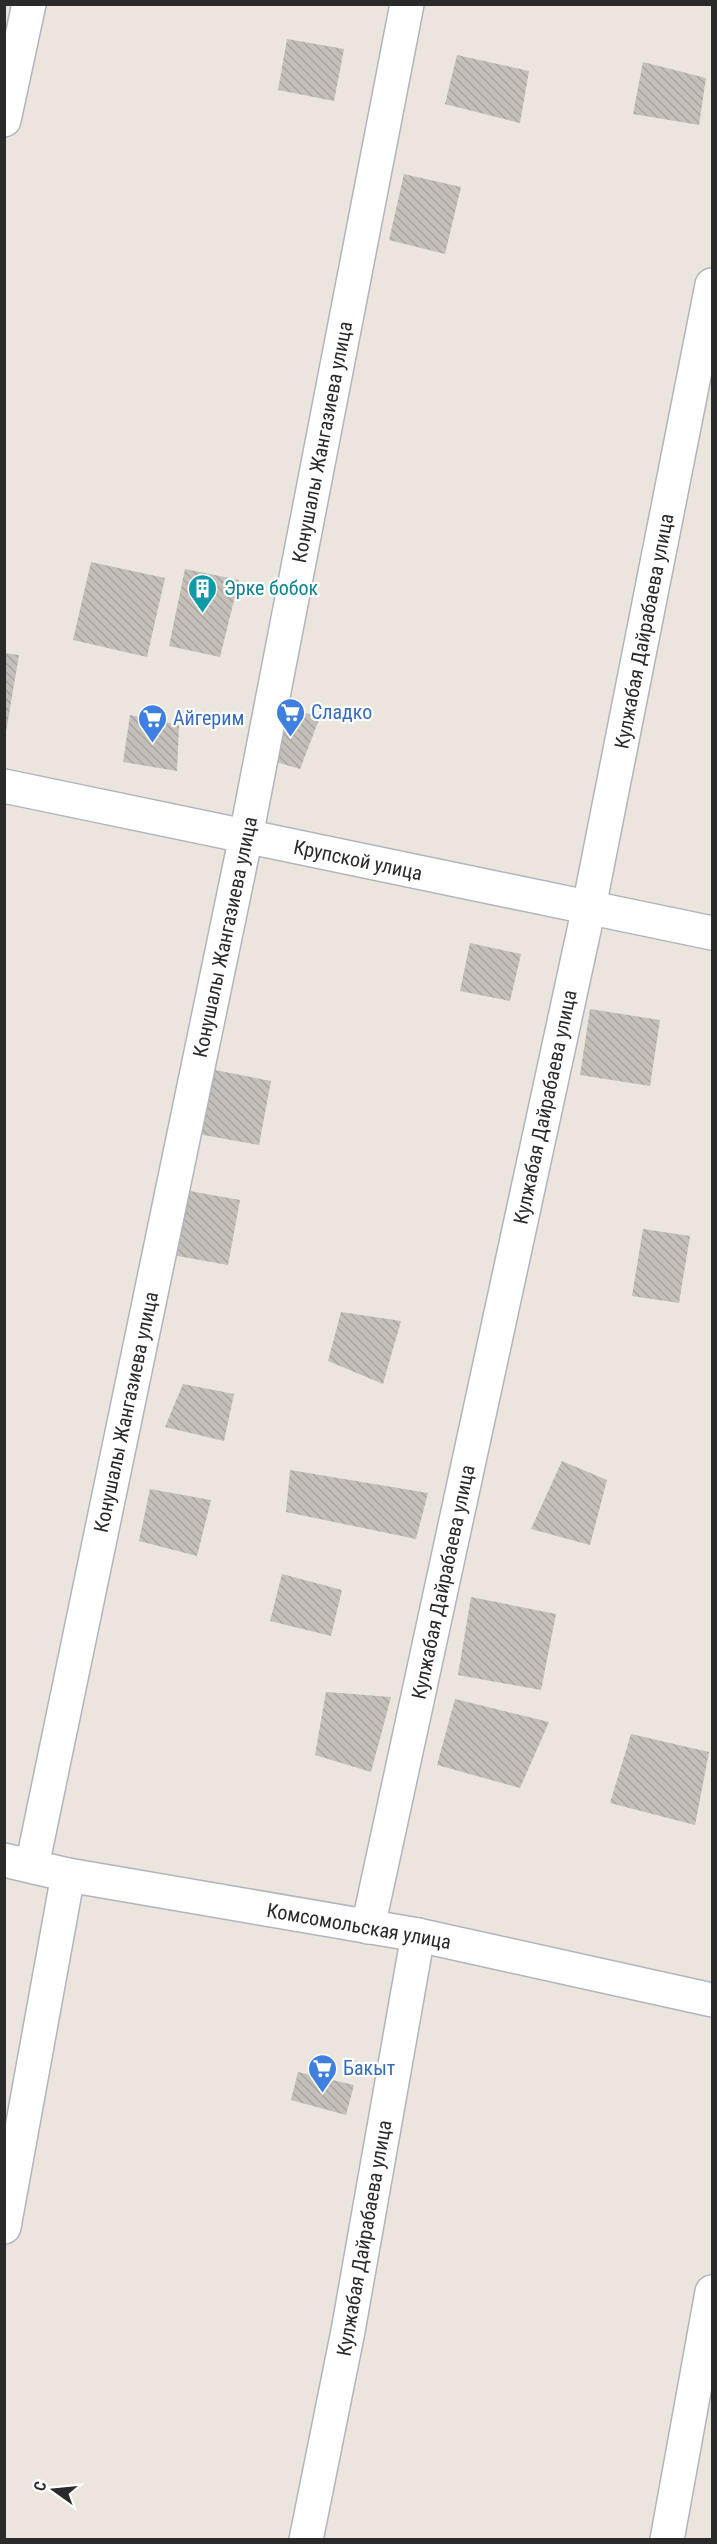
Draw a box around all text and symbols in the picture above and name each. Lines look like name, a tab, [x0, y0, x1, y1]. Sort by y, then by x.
street label: Конушалы Жангазиева улица	[287, 319, 357, 565]
street label: Кулжабая Дайрабаева улица	[609, 511, 679, 751]
building icon: Эрке бобок	[187, 572, 219, 614]
place label: Эрке бобок	[224, 576, 319, 600]
supermarket icon: Сладко	[274, 696, 306, 738]
place label: Сладко	[311, 700, 372, 724]
supermarket icon: Айгерим	[136, 702, 168, 744]
place label: Айгерим	[173, 706, 244, 730]
street label: Конушалы Жангазиева улица	[188, 815, 262, 1059]
street label: Крупской улица	[291, 835, 425, 885]
street label: Кулжабая Дайрабаева улица	[508, 988, 582, 1226]
street label: Конушалы Жангазиева улица	[89, 1290, 163, 1534]
street label: Кулжабая Дайрабаева улица	[406, 1463, 480, 1701]
street label: Комсомольская улица	[265, 1898, 453, 1954]
supermarket icon: Бакыт	[306, 2052, 338, 2094]
place label: Бакыт	[343, 2056, 395, 2080]
street label: Кулжабая Дайрабаева улица	[331, 2118, 397, 2358]
north arrow	[24, 2460, 84, 2520]
text: С	[30, 2479, 50, 2493]

